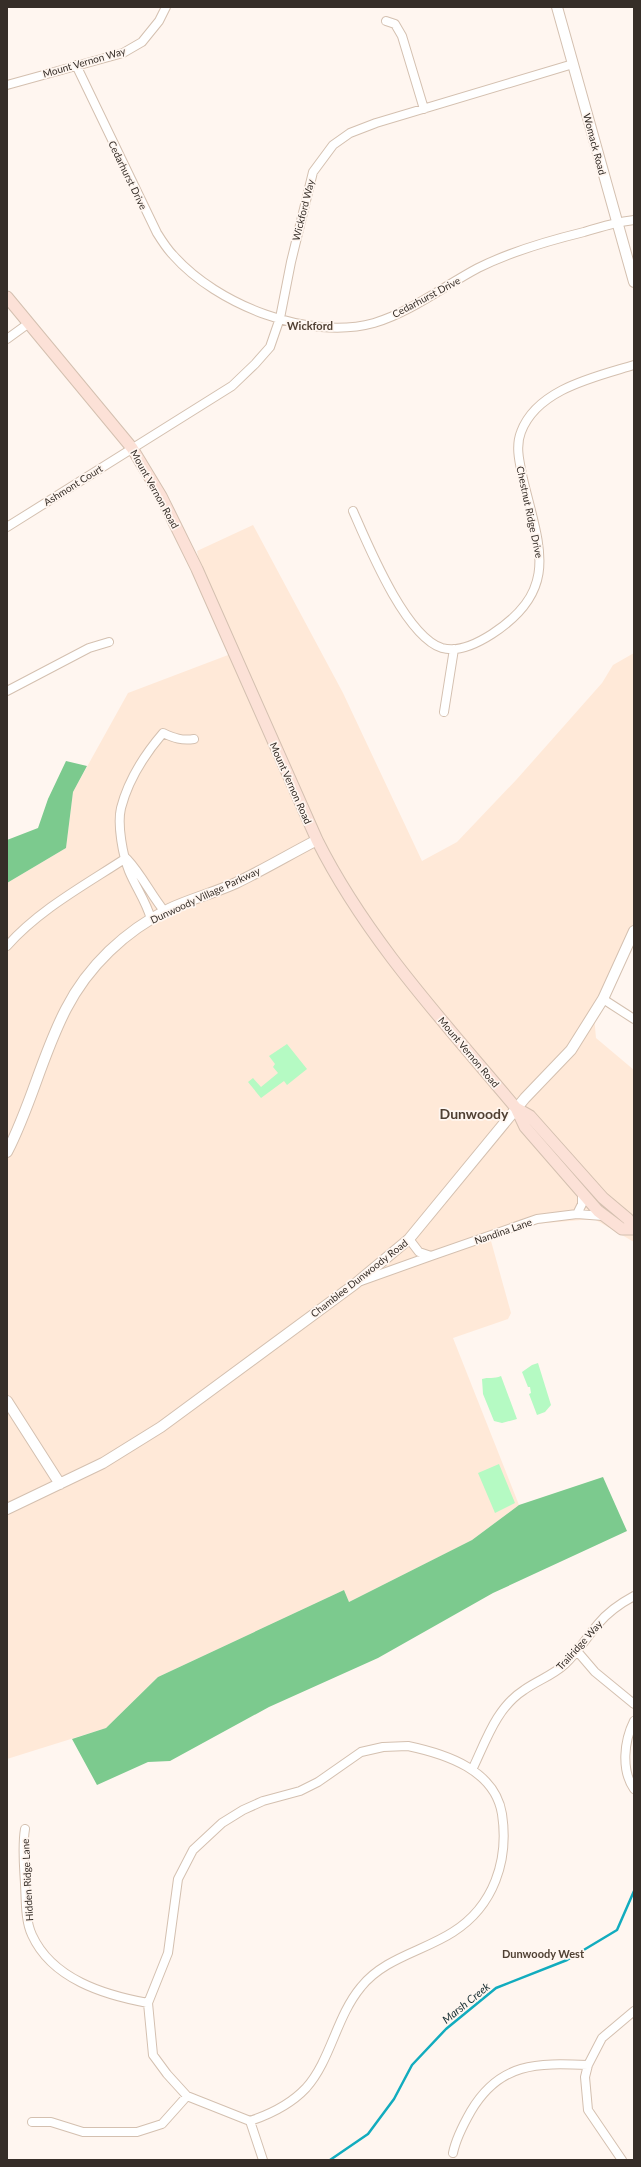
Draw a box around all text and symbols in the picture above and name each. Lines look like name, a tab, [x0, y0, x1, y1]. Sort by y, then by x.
street label: Mount Vernon Way	[41, 44, 128, 80]
street label: Womack Road	[581, 112, 609, 176]
street label: Cedarhurst Drive	[106, 139, 150, 211]
street label: Wickford Way	[290, 177, 317, 242]
street label: Cedarhurst Drive	[390, 274, 462, 320]
district label: Wickford	[287, 319, 333, 332]
street label: Mount Vernon Road	[128, 448, 182, 530]
street label: Ashmont Court	[41, 462, 105, 508]
street label: Chestnut Ridge Drive	[514, 465, 546, 559]
street label: Mount Vernon Road	[268, 740, 314, 826]
street label: Dunwoody Village Parkway	[148, 864, 263, 926]
street label: Mount Vernon Road	[436, 1014, 502, 1090]
district label: Dunwoody	[440, 1105, 509, 1122]
street label: Nandina Lane	[473, 1216, 533, 1246]
street label: Chamblee Dunwoody Road	[308, 1236, 410, 1320]
street label: Trailridge Way	[554, 1617, 605, 1672]
street label: Hidden Ridge Lane	[19, 1838, 35, 1922]
district label: Dunwoody West	[502, 1947, 585, 1960]
water label: Marsh Creek	[439, 1979, 493, 2026]

